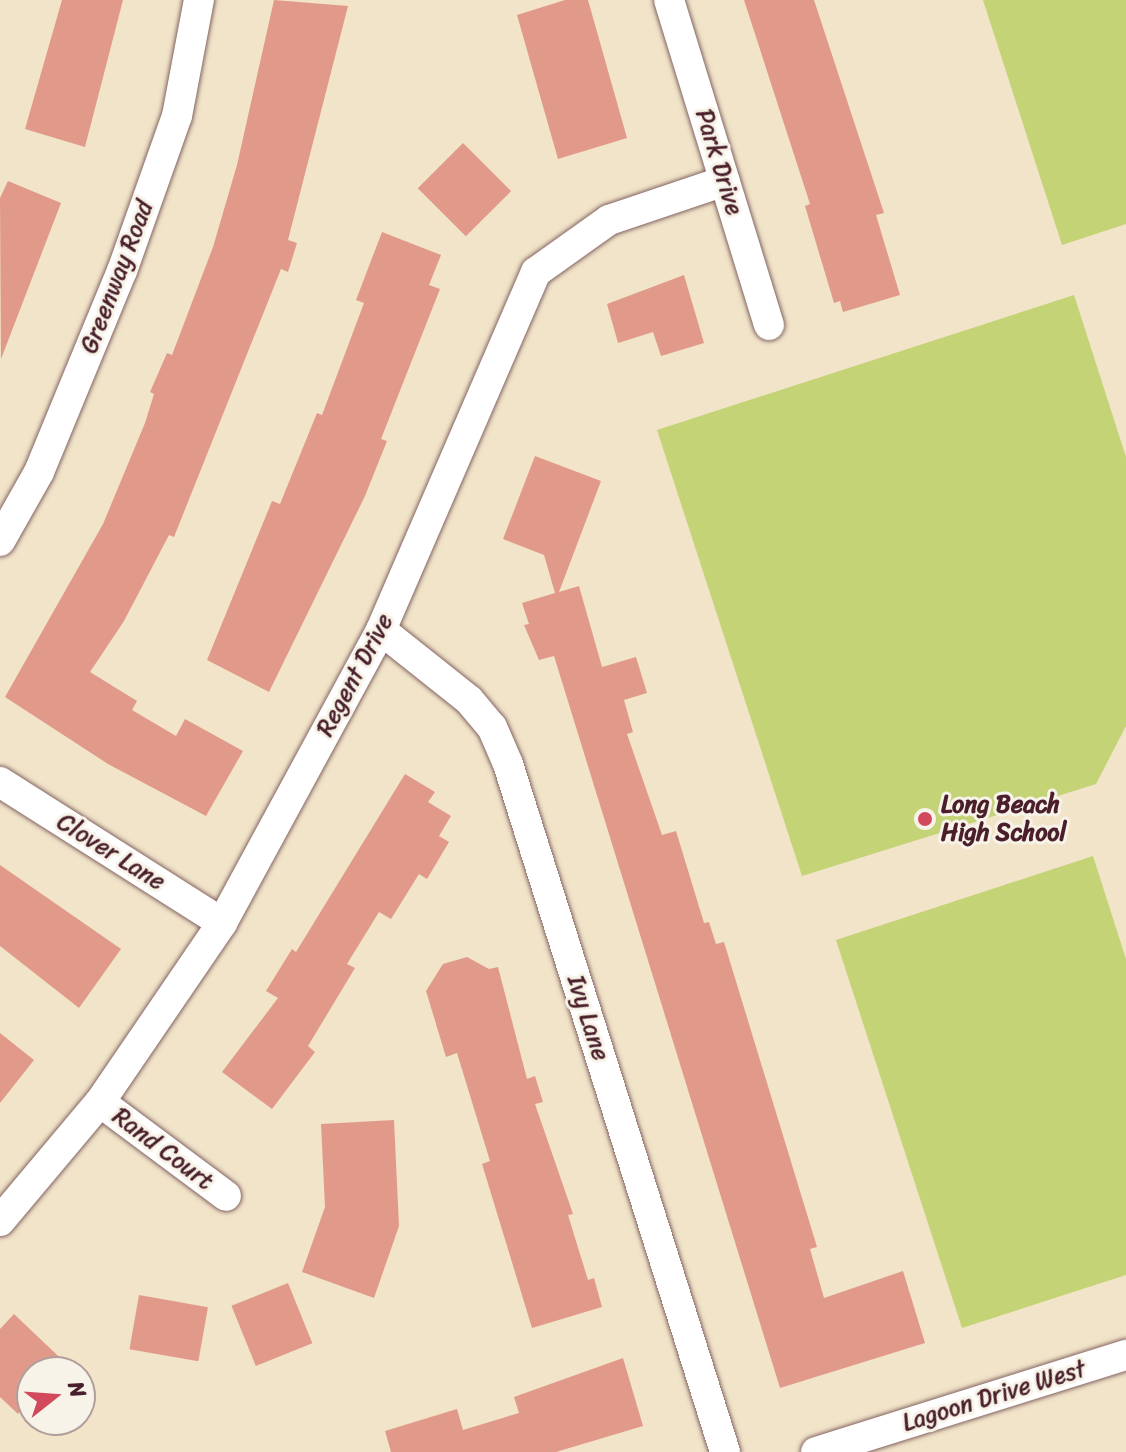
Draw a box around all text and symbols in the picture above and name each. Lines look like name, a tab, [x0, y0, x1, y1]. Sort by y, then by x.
street label: Park Drive	[689, 105, 749, 219]
street label: Greenway Road	[75, 197, 159, 357]
street label: Regent Drive	[311, 609, 399, 741]
place label: Long Beach High School	[941, 791, 1066, 847]
street label: Clover Lane	[52, 807, 170, 897]
marker: Long Beach High School	[916, 810, 934, 828]
street label: Ivy Lane	[561, 972, 615, 1064]
street label: Rand Court	[107, 1102, 219, 1196]
street label: Lagoon Drive West	[898, 1354, 1090, 1438]
north arrow	[16, 1356, 96, 1436]
text: N	[57, 1376, 98, 1402]

